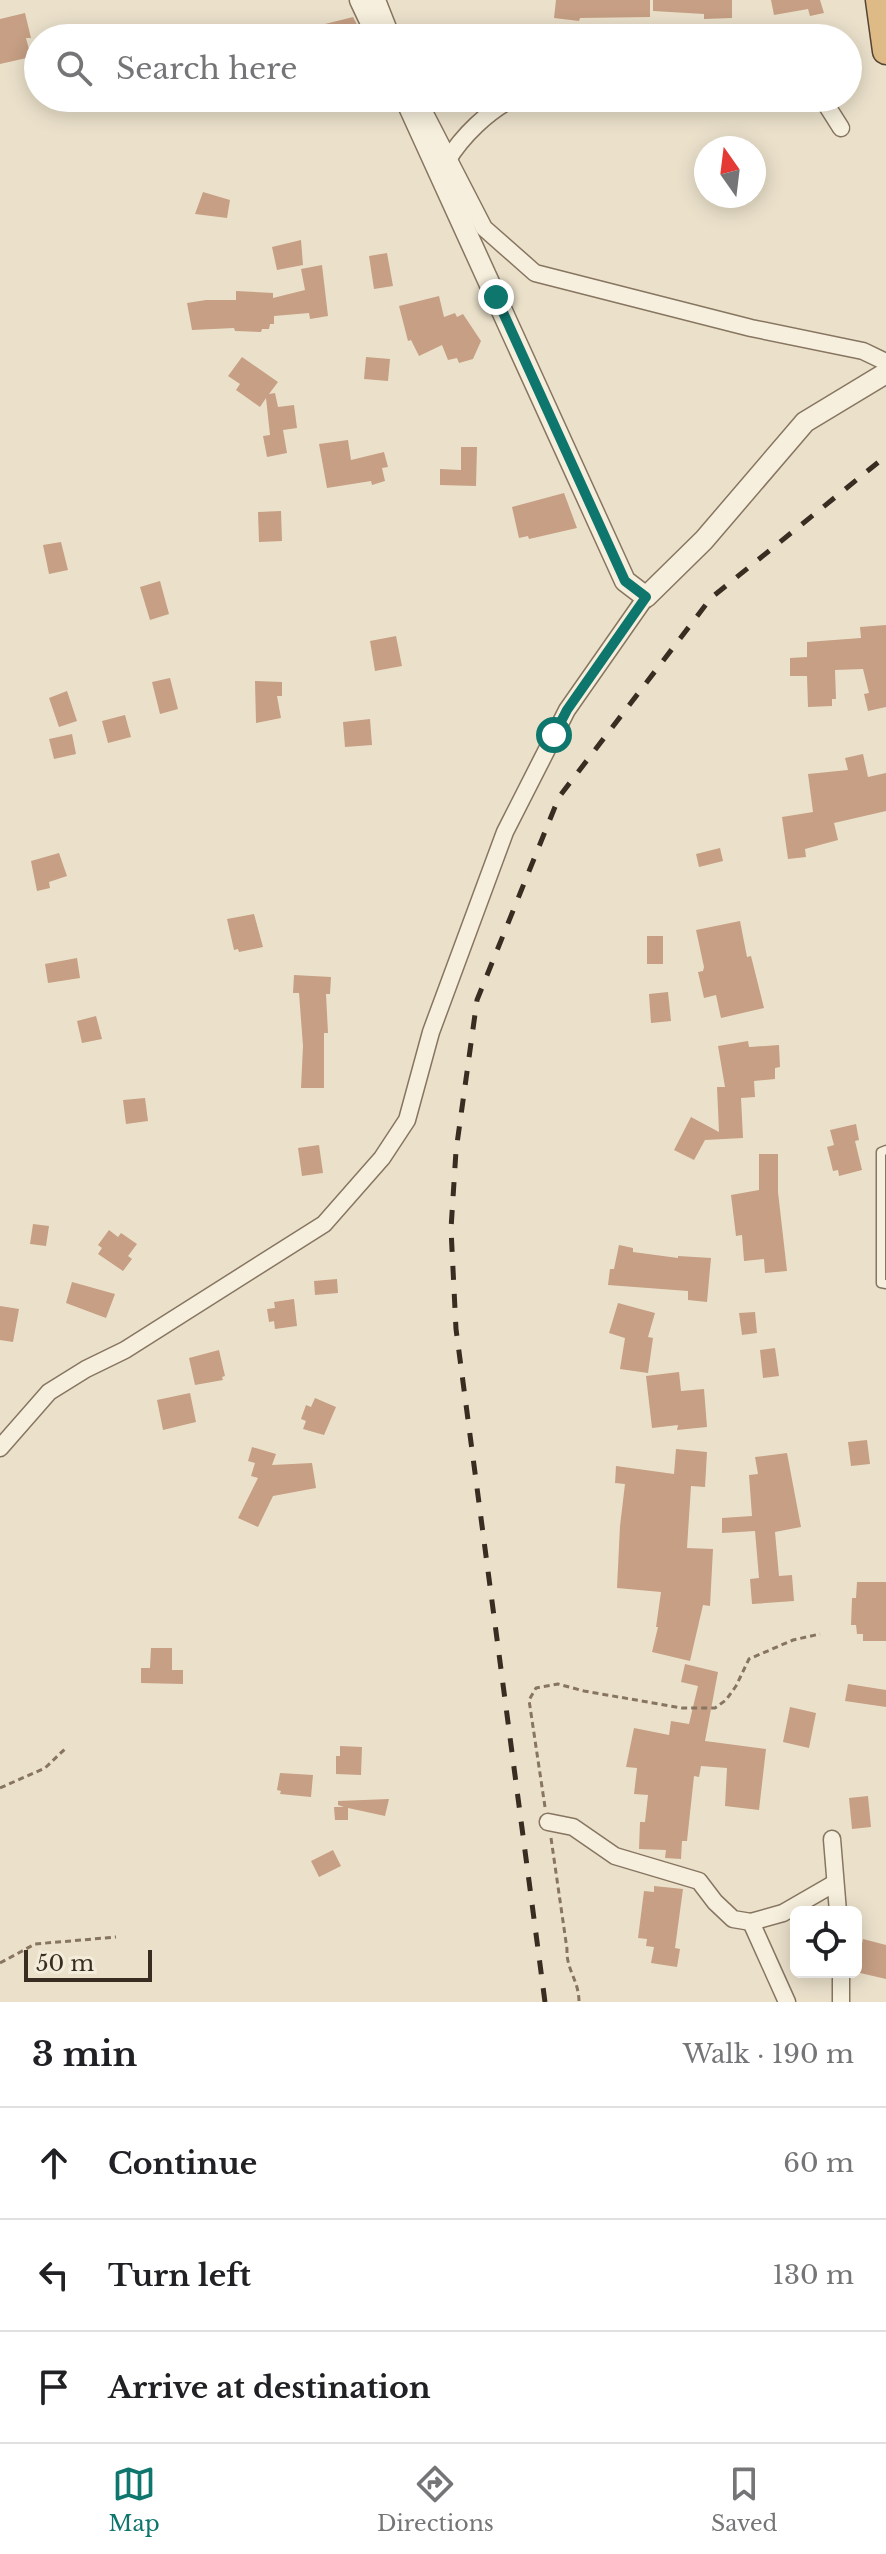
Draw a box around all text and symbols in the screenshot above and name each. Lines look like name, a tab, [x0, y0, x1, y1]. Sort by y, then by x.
search box	[24, 24, 862, 112]
icon: search	[52, 46, 96, 90]
text: Search here	[116, 50, 297, 87]
north arrow	[694, 136, 766, 208]
route end	[478, 279, 514, 315]
route start	[536, 717, 572, 753]
map controls	[790, 1906, 862, 1978]
button: locate	[790, 1906, 862, 1978]
scale bar	[24, 1946, 152, 1982]
text: 50 m	[36, 1950, 94, 1977]
text: 3 min	[32, 2033, 137, 2075]
text: Walk · 190 m	[683, 2038, 854, 2070]
icon: ahead	[32, 2141, 76, 2185]
text: Continue	[108, 2145, 257, 2182]
text: 60 m	[783, 2147, 854, 2179]
icon: left	[32, 2253, 76, 2297]
text: Turn left	[108, 2257, 251, 2294]
text: 130 m	[772, 2259, 854, 2291]
icon: arrive	[32, 2365, 76, 2409]
text: Arrive at destination	[108, 2369, 431, 2406]
tab: Map	[109, 2462, 160, 2537]
tab: Directions	[377, 2462, 494, 2537]
tab: Saved	[711, 2462, 777, 2537]

